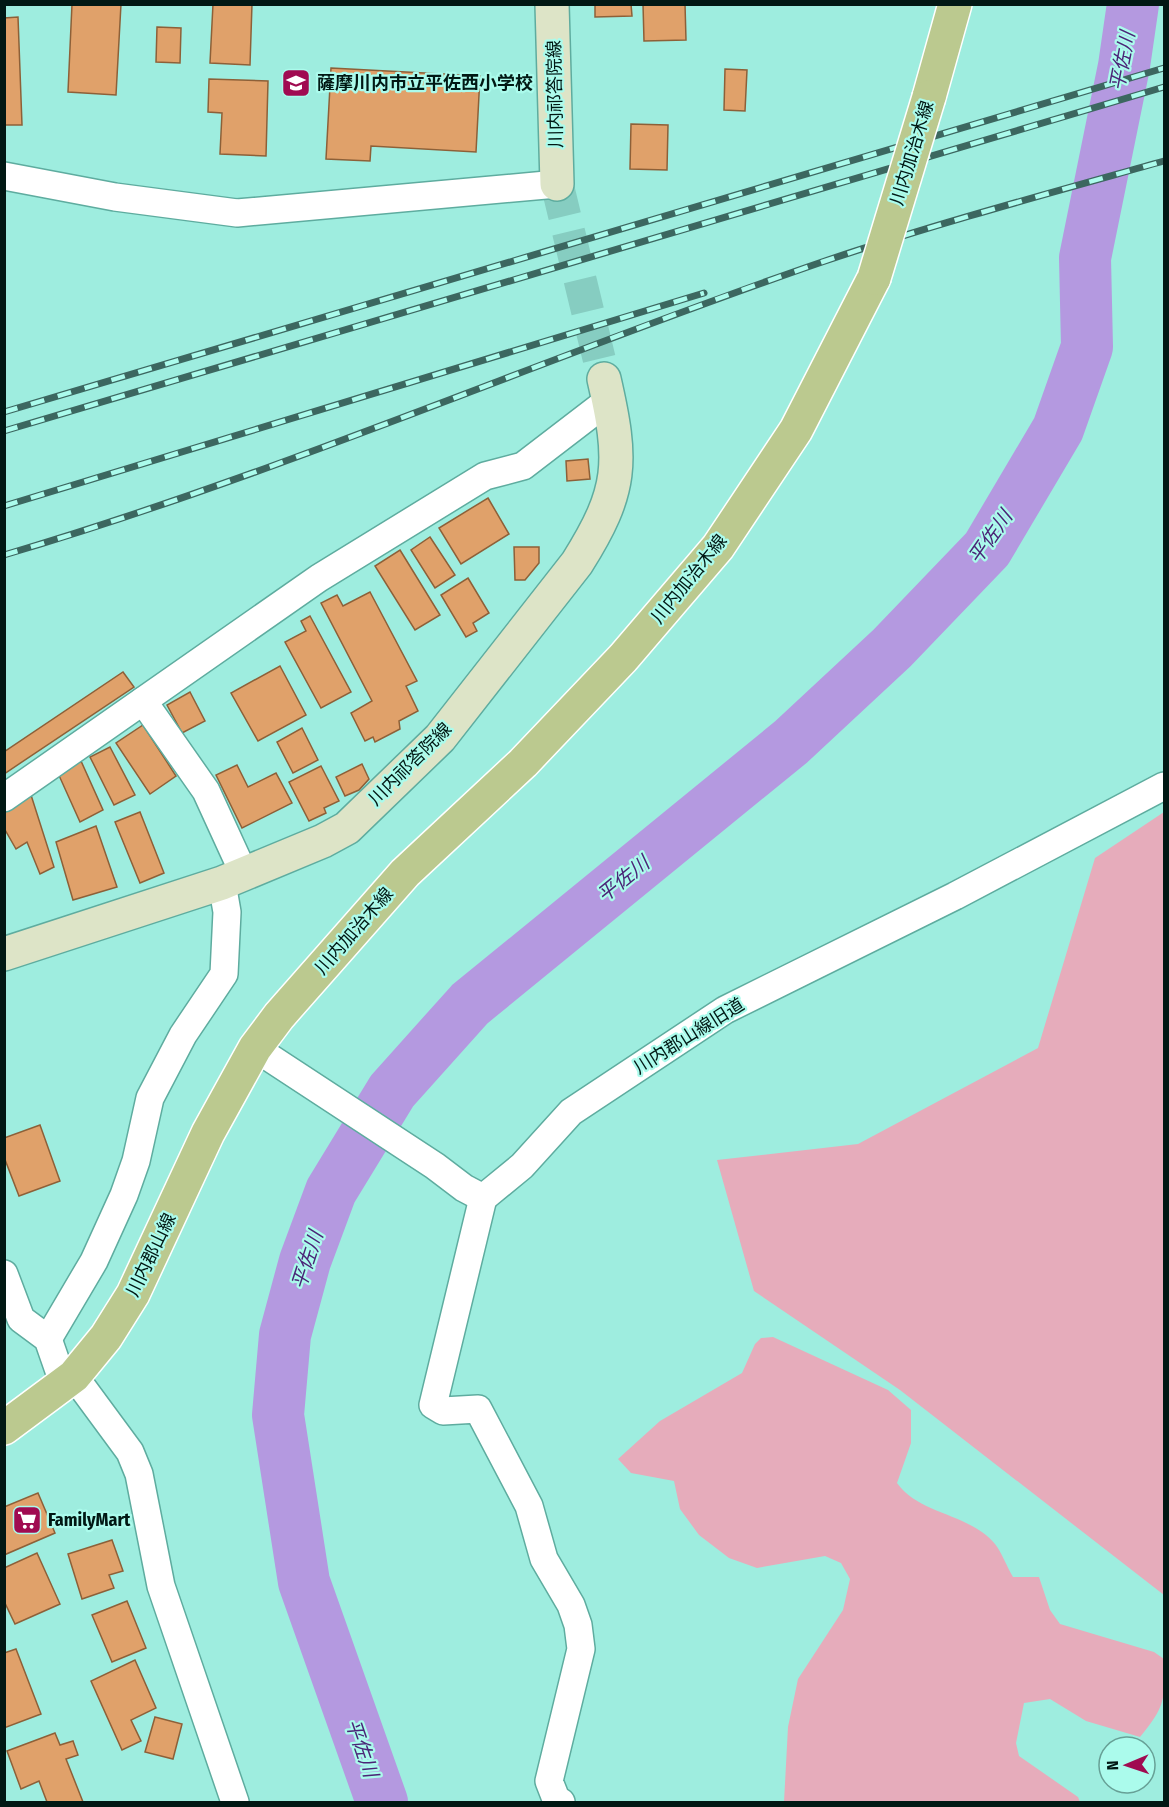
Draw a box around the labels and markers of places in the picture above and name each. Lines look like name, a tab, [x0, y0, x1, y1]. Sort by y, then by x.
school or university icon: 薩摩川内市立平佐西小学校	[280, 67, 312, 99]
place label: 薩摩川内市立平佐西小学校	[317, 72, 533, 94]
supermarket icon: FamilyMart	[11, 1504, 43, 1536]
place label: FamilyMart	[48, 1509, 131, 1531]

